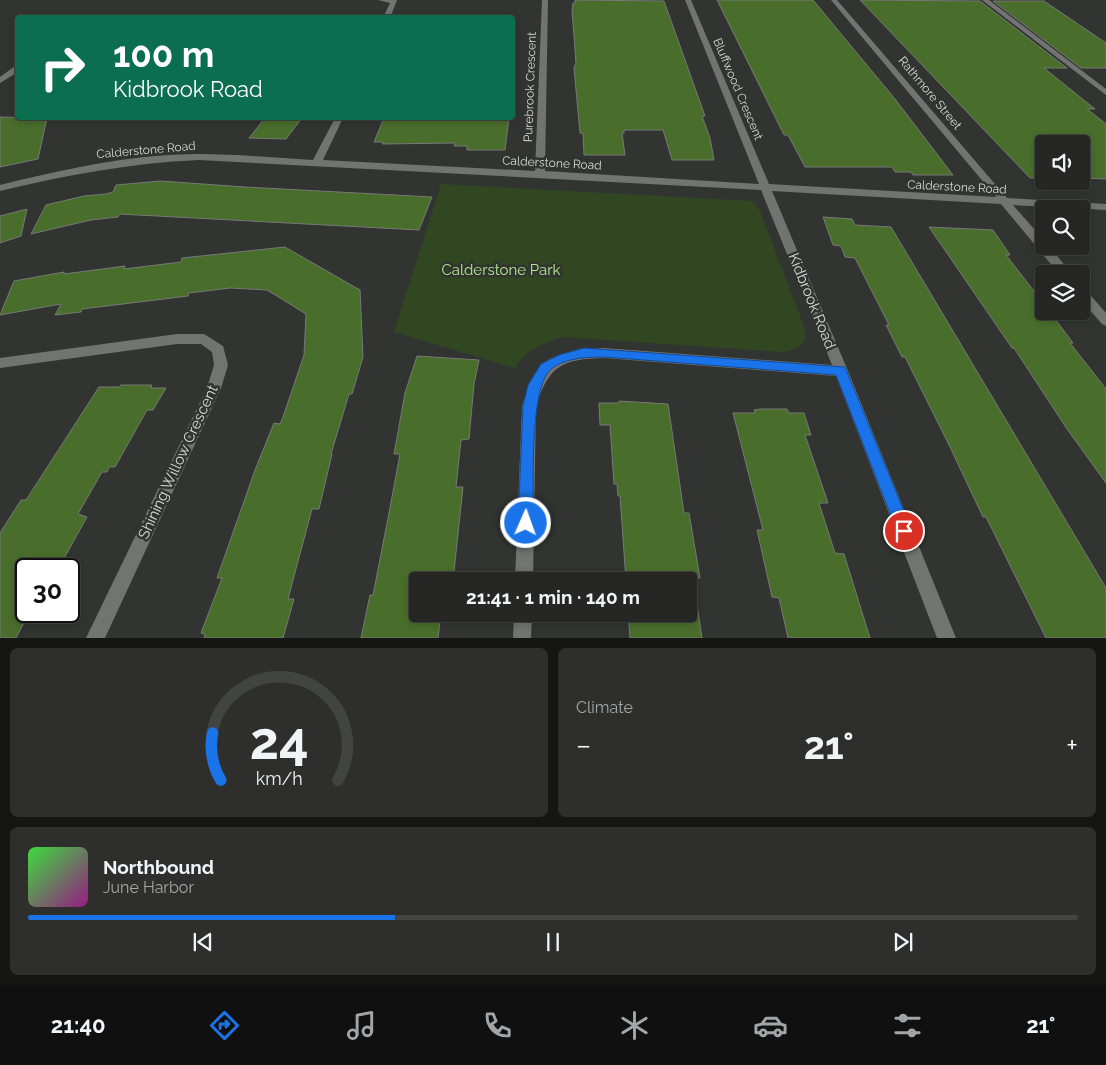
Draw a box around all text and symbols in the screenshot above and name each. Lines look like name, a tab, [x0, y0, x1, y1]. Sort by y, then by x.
street label: Purebrook Crescent	[521, 32, 539, 142]
text: 100 m	[113, 34, 214, 75]
icon: right	[30, 35, 95, 100]
street label: Bluffwood Crescent	[710, 36, 766, 142]
street label: Rathmore Street	[895, 54, 965, 132]
text: Kidbrook Road	[113, 76, 263, 102]
map controls	[1035, 135, 1090, 320]
button: sound	[1035, 135, 1090, 190]
street label: Calderstone Road	[96, 139, 196, 161]
street label: Calderstone Road	[502, 153, 602, 173]
street label: Calderstone Road	[907, 177, 1007, 197]
button: search	[1035, 200, 1090, 255]
street label: Kidbrook Road	[785, 250, 839, 352]
park label: Calderstone Park	[441, 261, 561, 279]
button: layers	[1035, 265, 1090, 320]
street label: Shining Willow Crescent	[134, 382, 222, 542]
position arrow	[499, 496, 551, 548]
pin	[883, 510, 925, 552]
icon: arrive	[890, 517, 918, 545]
speed limit sign: 30	[15, 558, 80, 623]
text: 21:41 · 1 min · 140 m	[466, 586, 640, 608]
text: Climate	[576, 698, 633, 717]
text: 24	[249, 710, 309, 771]
text: 21°	[804, 723, 854, 768]
text: −	[576, 729, 591, 762]
text: +	[1066, 729, 1078, 762]
text: km/h	[255, 768, 303, 789]
text: Northbound	[103, 856, 214, 878]
text: June Harbor	[103, 878, 194, 897]
icon: previous	[189, 928, 217, 956]
icon: pause	[539, 928, 567, 956]
icon: next	[889, 928, 917, 956]
icon: directions	[207, 1008, 242, 1043]
icon: music	[344, 1008, 379, 1043]
icon: phone	[480, 1008, 515, 1043]
icon: climate	[617, 1008, 652, 1043]
icon: car	[753, 1008, 788, 1043]
icon: filters	[890, 1008, 925, 1043]
text: 21:40	[51, 1012, 106, 1038]
text: 21°	[1026, 1012, 1055, 1038]

